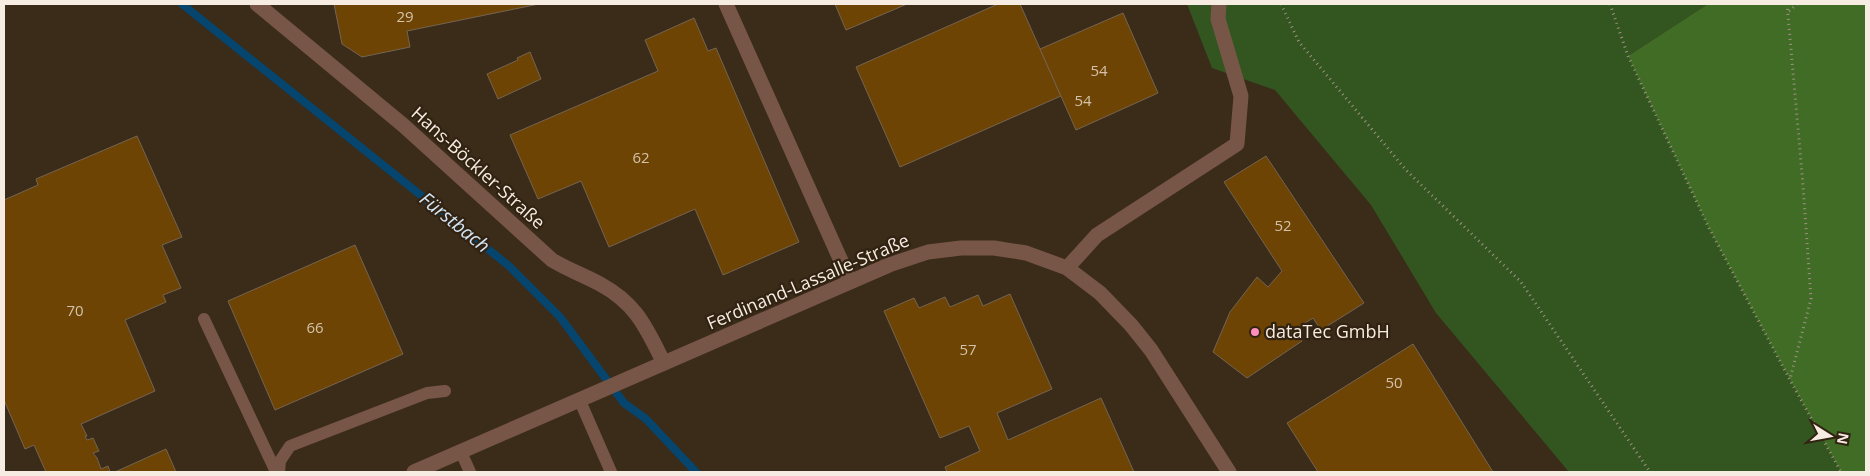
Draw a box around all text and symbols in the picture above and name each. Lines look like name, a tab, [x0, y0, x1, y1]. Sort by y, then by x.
house number: 29	[396, 6, 414, 26]
house number: 54	[1090, 60, 1108, 80]
house number: 54	[1074, 90, 1092, 110]
street label: Hans-Böckler-Straße	[407, 101, 551, 234]
house number: 62	[632, 147, 650, 167]
water label: Fürstbach	[414, 186, 496, 258]
house number: 52	[1274, 215, 1292, 235]
street label: Ferdinand-Lassalle-Straße	[703, 228, 912, 335]
house number: 70	[66, 300, 84, 320]
house number: 66	[306, 317, 324, 337]
place label: dataTec GmbH	[1265, 319, 1390, 343]
marker: dataTec GmbH	[1249, 326, 1261, 338]
house number: 57	[959, 339, 977, 359]
house number: 50	[1385, 372, 1403, 392]
north arrow	[1805, 411, 1855, 461]
text: N	[1833, 431, 1854, 446]

